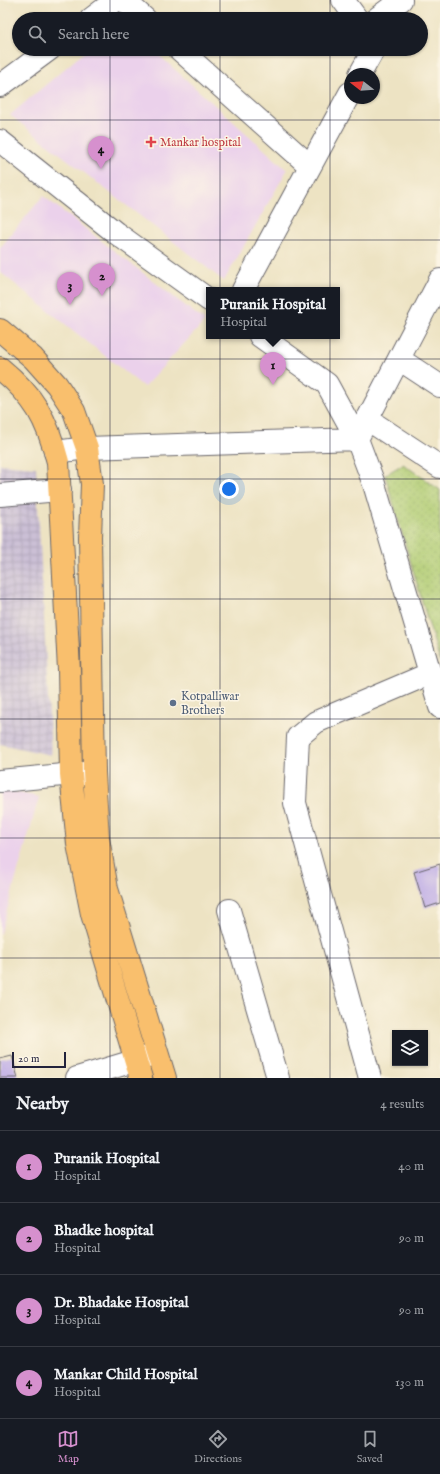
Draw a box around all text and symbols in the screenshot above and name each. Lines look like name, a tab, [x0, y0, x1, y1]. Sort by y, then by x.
search box	[12, 12, 428, 56]
icon: search	[26, 23, 48, 45]
text: Search here	[58, 25, 129, 44]
north arrow	[344, 68, 380, 104]
place label: Mankar hospital	[160, 135, 241, 151]
pin: 4	[88, 136, 114, 169]
marker: Mankar hospital	[145, 136, 157, 148]
pin: 2	[89, 263, 115, 296]
pin: 3	[57, 272, 83, 305]
popup	[206, 287, 340, 339]
text: Puranik Hospital	[220, 295, 326, 314]
text: Hospital	[220, 314, 267, 331]
pin: 1	[260, 352, 286, 385]
your location	[219, 479, 239, 499]
place label: Kotpalliwar Brothers	[181, 689, 240, 718]
marker: Kotpalliwar Brothers	[168, 698, 178, 708]
map controls	[392, 1030, 428, 1066]
button: layers	[392, 1030, 428, 1066]
scale bar	[12, 1050, 66, 1069]
text: 20 m	[18, 1052, 39, 1066]
text: Nearby	[16, 1094, 69, 1115]
text: 4 results	[380, 1096, 424, 1113]
text: Puranik Hospital	[54, 1149, 160, 1168]
text: 1	[27, 1158, 31, 1175]
text: 40 m	[398, 1158, 424, 1175]
text: Hospital	[54, 1168, 101, 1185]
text: Bhadke hospital	[54, 1221, 154, 1240]
text: 2	[26, 1230, 32, 1247]
text: 90 m	[399, 1230, 424, 1247]
text: Hospital	[54, 1240, 101, 1257]
text: Dr. Bhadake Hospital	[54, 1293, 189, 1312]
text: 3	[27, 1302, 31, 1319]
text: 90 m	[399, 1302, 424, 1319]
text: Hospital	[54, 1312, 101, 1329]
text: Mankar Child Hospital	[54, 1365, 198, 1384]
text: 4	[26, 1374, 32, 1391]
text: 130 m	[395, 1374, 424, 1391]
text: Hospital	[54, 1384, 101, 1401]
tab: Map	[57, 1428, 79, 1466]
tab: Directions	[194, 1428, 242, 1466]
tab: Saved	[357, 1428, 383, 1466]

